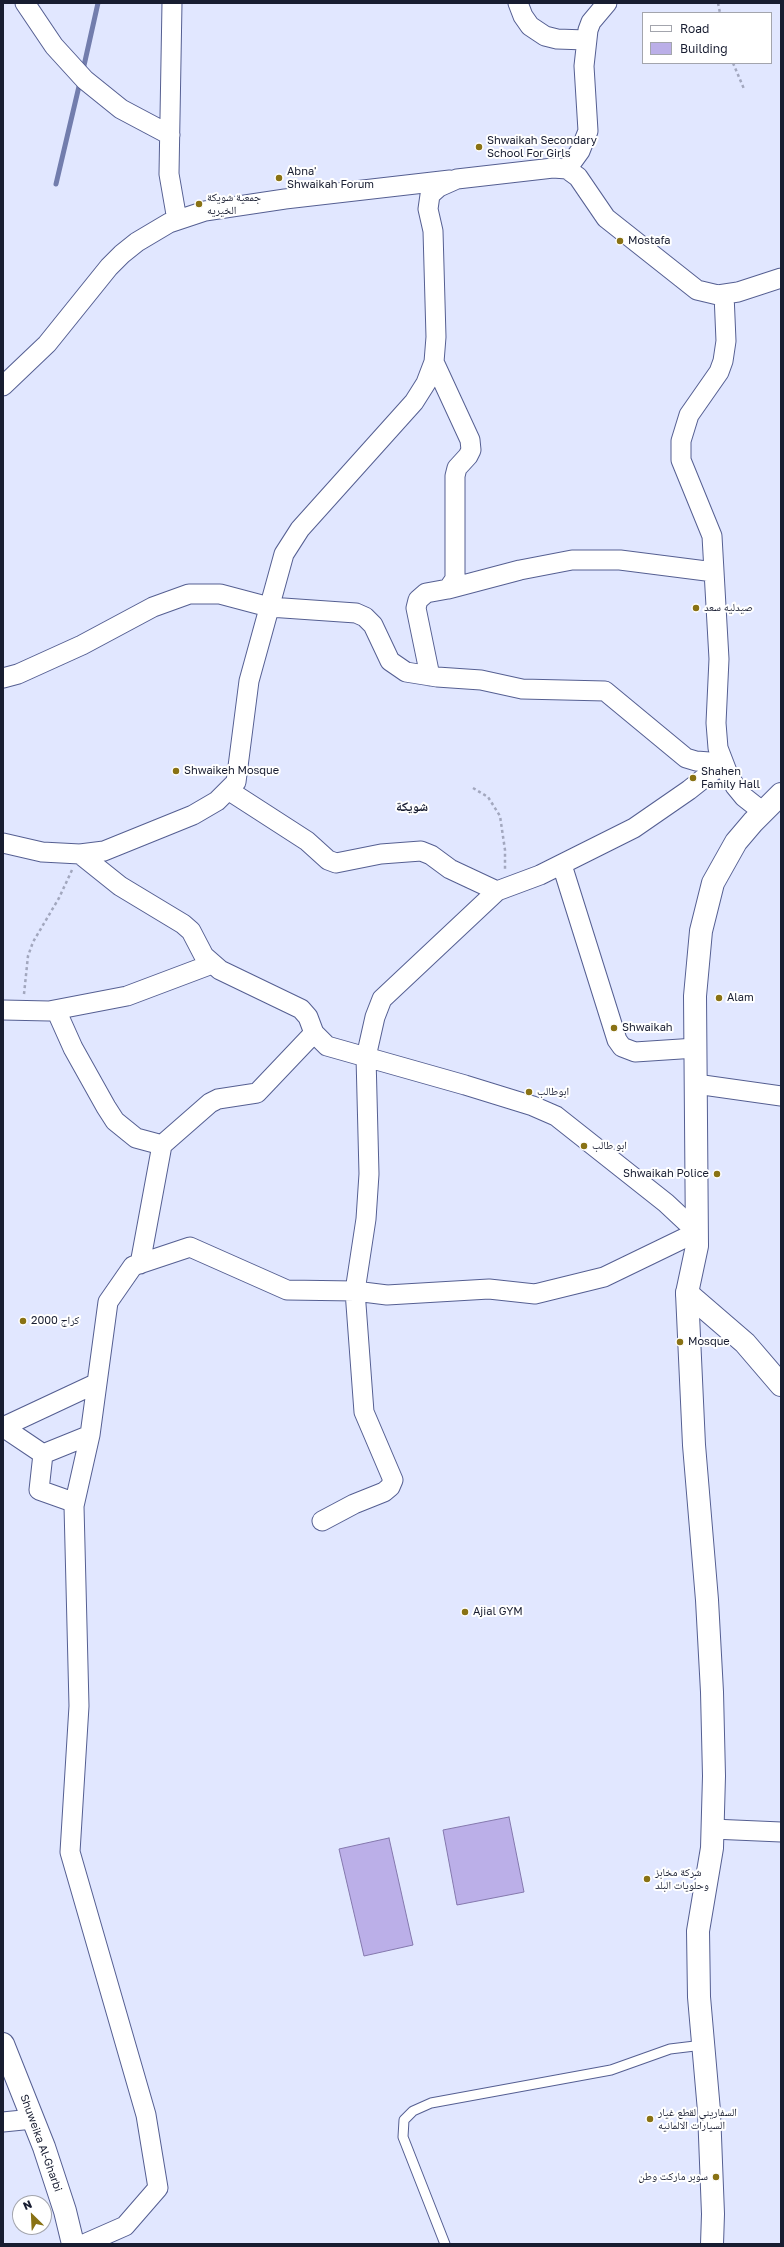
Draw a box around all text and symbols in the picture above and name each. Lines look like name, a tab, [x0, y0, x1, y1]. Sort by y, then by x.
legend	[642, 12, 772, 64]
text: Road	[680, 21, 709, 36]
text: Building	[680, 41, 728, 56]
place label: Shwaikah Secondary School For Girls	[487, 134, 597, 160]
marker: Shwaikah Secondary School For Girls	[474, 142, 484, 152]
place label: Abna' Shwaikah Forum	[287, 165, 374, 191]
marker: Abna' Shwaikah Forum	[274, 173, 284, 183]
place label: جمعية شويكة الخيريه	[207, 191, 261, 217]
marker: جمعية شويكة الخيريه	[194, 199, 204, 209]
place label: Mostafa	[628, 234, 671, 248]
marker: Mostafa	[615, 236, 625, 246]
place label: صيدليه سعد	[704, 601, 753, 615]
marker: صيدليه سعد	[691, 603, 701, 613]
place label: Shwaikeh Mosque	[184, 764, 279, 778]
place label: Shahen Family Hall	[701, 765, 760, 791]
marker: Shwaikeh Mosque	[171, 766, 181, 776]
marker: Shahen Family Hall	[688, 773, 698, 783]
district label: شويكة	[396, 799, 428, 815]
place label: Alam	[727, 991, 754, 1005]
marker: Alam	[714, 993, 724, 1003]
place label: Shwaikah	[622, 1021, 673, 1035]
marker: Shwaikah	[609, 1023, 619, 1033]
place label: ابوطالب	[537, 1085, 569, 1099]
marker: ابوطالب	[524, 1087, 534, 1097]
place label: ابو طالب	[592, 1139, 627, 1153]
marker: ابو طالب	[579, 1141, 589, 1151]
place label: Shwaikah Police	[623, 1167, 709, 1181]
marker: Shwaikah Police	[712, 1169, 722, 1179]
place label: كراج 2000	[31, 1314, 79, 1328]
marker: كراج 2000	[18, 1316, 28, 1326]
place label: Mosque	[688, 1335, 730, 1349]
marker: Mosque	[675, 1337, 685, 1347]
place label: Ajial GYM	[473, 1605, 523, 1619]
marker: Ajial GYM	[460, 1607, 470, 1617]
place label: شركة مخابز وحلويات البلد	[655, 1866, 709, 1892]
marker: شركة مخابز وحلويات البلد	[642, 1874, 652, 1884]
street label: Shuweika Al-Gharbi	[17, 2092, 65, 2194]
place label: السفاريني لقطع غيار السيارات الالمانيه	[658, 2106, 737, 2132]
marker: السفاريني لقطع غيار السيارات الالمانيه	[645, 2114, 655, 2124]
place label: سوبر ماركت وطن	[638, 2170, 708, 2184]
marker: سوبر ماركت وطن	[711, 2172, 721, 2182]
north arrow	[12, 2195, 52, 2235]
text: N	[21, 2197, 34, 2212]

